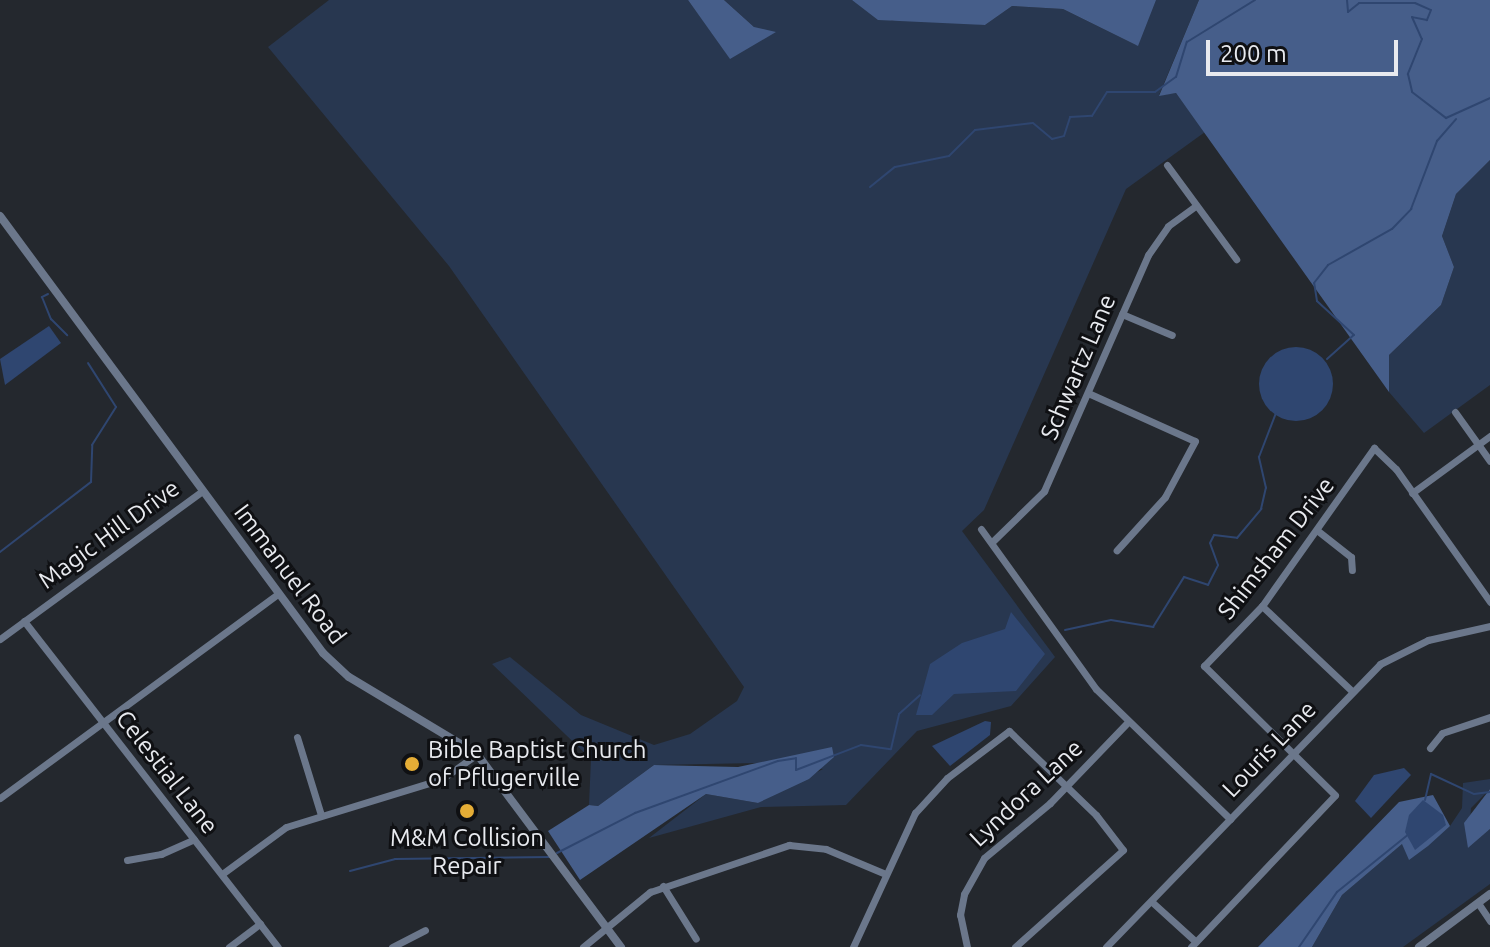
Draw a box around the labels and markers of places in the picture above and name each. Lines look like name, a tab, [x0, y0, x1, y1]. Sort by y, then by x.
place label: Bible Baptist Church of Pflugerville	[428, 736, 646, 792]
marker: Bible Baptist Church of Pflugerville	[403, 755, 421, 773]
marker: M&M Collision Repair	[458, 802, 476, 820]
place label: M&M Collision Repair	[390, 824, 544, 880]

